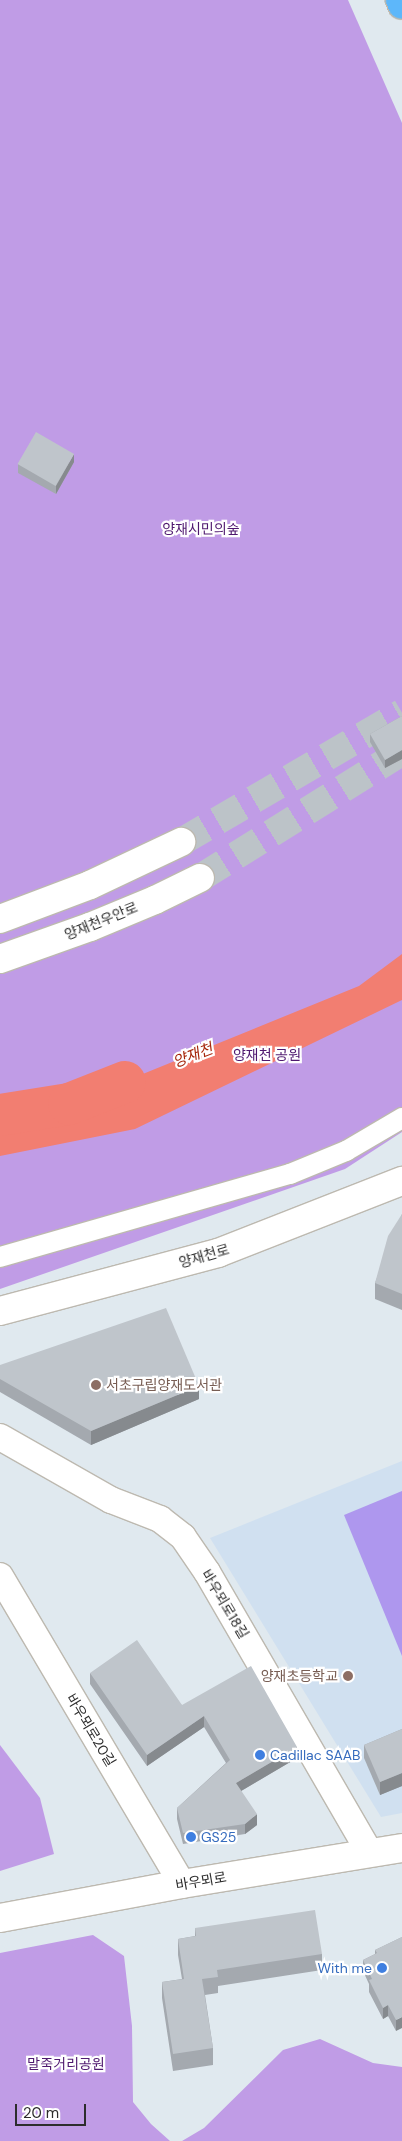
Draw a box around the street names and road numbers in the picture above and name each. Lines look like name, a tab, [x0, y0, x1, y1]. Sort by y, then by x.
street label: 양재천우안로	[62, 899, 140, 943]
street label: 양재천로	[177, 1241, 231, 1271]
street label: 바우뫼로18길	[198, 1567, 252, 1641]
street label: 바우뫼로20길	[63, 1691, 119, 1769]
street label: 바우뫼로	[174, 1868, 228, 1894]

